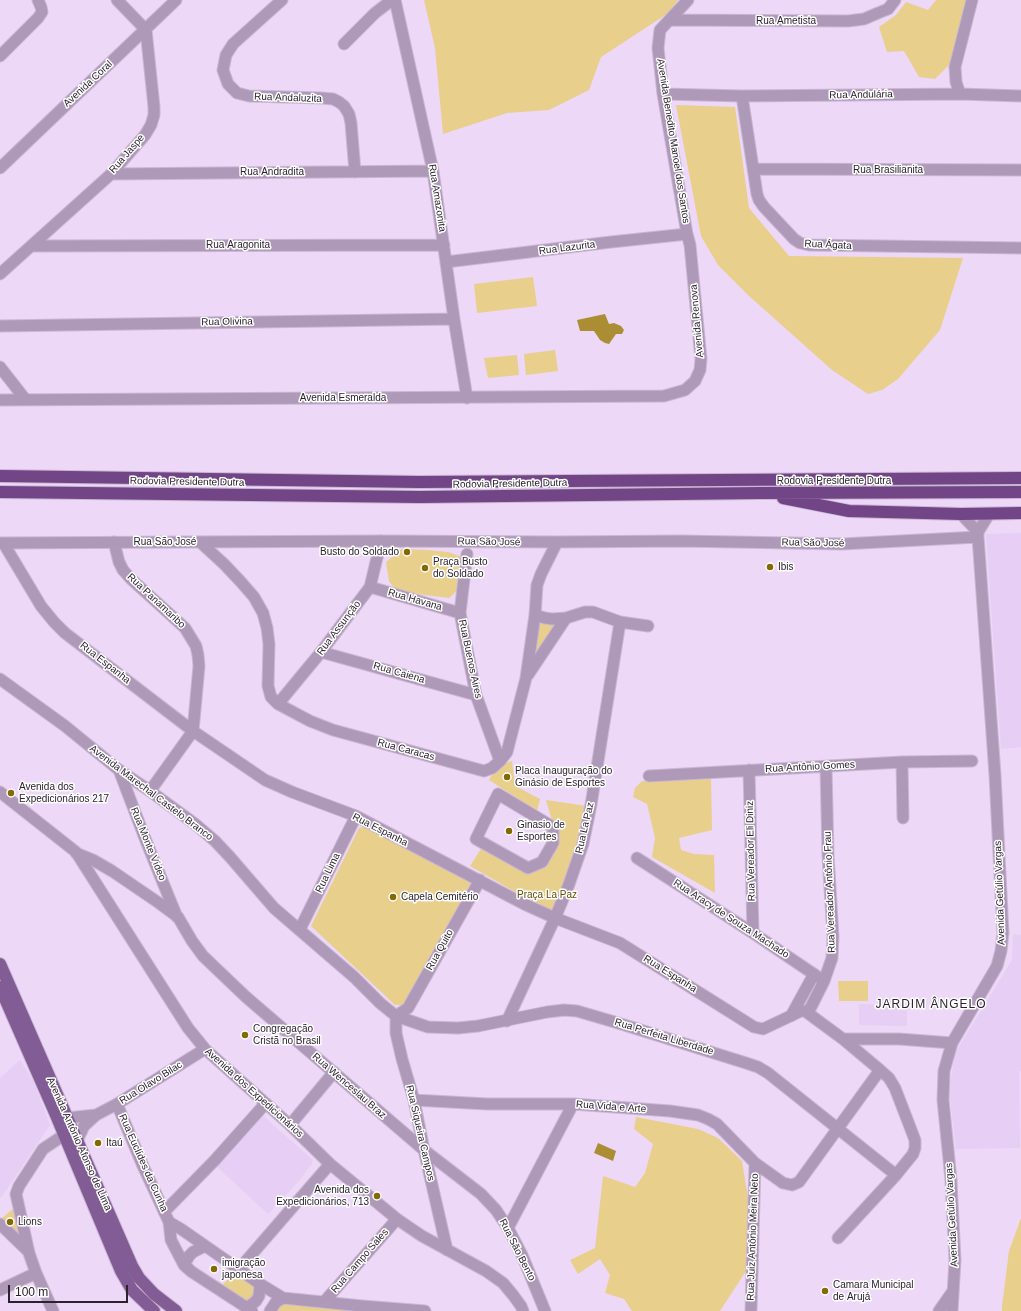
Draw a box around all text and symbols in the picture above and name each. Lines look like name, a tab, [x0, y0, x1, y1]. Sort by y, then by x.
street label: Rua Ametista	[756, 15, 816, 27]
street label: Avenida Coral	[61, 58, 115, 110]
street label: Avenida Benedito Manoel dos Santos	[654, 58, 692, 224]
street label: Rua Andulária	[829, 88, 893, 102]
street label: Rua Andaluzita	[254, 91, 322, 105]
street label: Rua Jaspe	[107, 132, 147, 176]
street label: Rua Amazonita	[426, 163, 448, 233]
street label: Rua Brasilianita	[853, 164, 923, 176]
street label: Rua Andradita	[240, 166, 304, 178]
street label: Rua Ágata	[804, 238, 852, 252]
street label: Rua Aragonita	[206, 239, 270, 251]
street label: Rua Lazurita	[538, 239, 596, 257]
street label: Avenida Renova	[688, 284, 706, 358]
street label: Rua Olivina	[201, 316, 253, 328]
street label: Avenida Esmeralda	[300, 392, 386, 404]
street label: Rodovia Presidente Dutra	[130, 475, 244, 489]
street label: Rodovia Presidente Dutra	[777, 475, 891, 487]
street label: Rodovia Presidente Dutra	[453, 477, 567, 491]
street label: Rua São José	[457, 535, 521, 549]
street label: Rua São José	[134, 536, 196, 548]
street label: Rua São José	[781, 536, 845, 550]
place label: Busto do Soldado	[320, 546, 399, 558]
marker: Busto do Soldado	[402, 547, 412, 557]
place label: Praça Busto do Soldado	[433, 556, 487, 580]
place label: Ibis	[778, 561, 794, 573]
marker: Ibis	[765, 562, 775, 572]
marker: Praça Busto do Soldado	[420, 563, 430, 573]
street label: Rua Panamaribo	[124, 571, 188, 631]
street label: Rua Havana	[387, 587, 443, 613]
street label: Rua Assunção	[315, 598, 363, 658]
street label: Rua Buenos Aires	[456, 618, 484, 700]
street label: Rua Espanha	[77, 640, 133, 686]
street label: Rua Caiena	[372, 660, 426, 686]
street label: Rua Caracas	[376, 737, 436, 763]
street label: Avenida Marechal Castelo Branco	[87, 743, 215, 843]
street label: Rua Antônio Gomes	[765, 759, 855, 775]
place label: Placa Inauguração do Ginásio de Esportes	[515, 765, 612, 788]
marker: Placa Inauguração do Ginásio de Esportes	[502, 772, 512, 782]
place label: Avenida dos Expedicionários 217	[19, 781, 109, 804]
marker: Avenida dos Expedicionários 217	[6, 788, 16, 798]
street label: Rua La Paz	[573, 801, 597, 855]
street label: Rua Vereador Eli Diniz	[744, 801, 758, 901]
street label: Rua Monte Vídeo	[128, 806, 168, 882]
street label: Rua Espanha	[350, 811, 410, 849]
place label: Ginasio de Esportes	[517, 819, 565, 842]
marker: Ginasio de Esportes	[504, 826, 514, 836]
street label: Rua Vereador Antônio Frau	[822, 831, 838, 953]
street label: Avenida Getúlio Vargas	[992, 841, 1008, 945]
street label: Rua Lima	[313, 851, 343, 895]
street label: Rua Aracy de Souza Machado	[671, 877, 791, 961]
park label: Praça La Paz	[517, 889, 577, 901]
place label: Capela Cemitério	[401, 891, 478, 903]
marker: Capela Cemitério	[388, 892, 398, 902]
street label: Rua Quito	[424, 927, 456, 973]
street label: Rua Espanha	[641, 953, 699, 995]
district label: JARDIM ÂNGELO	[875, 998, 987, 1012]
street label: Rua Perfeita Liberdade	[613, 1016, 715, 1058]
place label: Congregação Cristã no Brasil	[253, 1023, 321, 1046]
marker: Congregação Cristã no Brasil	[240, 1030, 250, 1040]
street label: Avenida dos Expedicionários	[202, 1046, 306, 1140]
street label: Rua Wenceslau Braz	[310, 1051, 388, 1121]
street label: Rua Olavo Bilac	[117, 1059, 185, 1107]
street label: Avenida Antônio Afonso de Lima	[44, 1075, 114, 1213]
street label: Rua Siqueira Campos	[403, 1084, 437, 1182]
street label: Rua Vida e Arte	[575, 1099, 647, 1115]
street label: Rua Euclídes da Cunha	[116, 1112, 170, 1214]
place label: Itaú	[106, 1137, 123, 1149]
marker: Itaú	[93, 1138, 103, 1148]
street label: Avenida Getúlio Vargas	[943, 1163, 961, 1267]
street label: Rua Juiz Antônio Meira Neto	[745, 1173, 761, 1301]
place label: Avenida dos Expedicionários, 713	[276, 1184, 369, 1208]
marker: Avenida dos Expedicionários, 713	[372, 1191, 382, 1201]
place label: Lions	[18, 1216, 42, 1228]
marker: Lions	[5, 1217, 15, 1227]
street label: Rua São Bento	[496, 1217, 538, 1283]
street label: Rua Campo Sales	[329, 1226, 391, 1296]
place label: imigração japonesa	[222, 1257, 265, 1280]
marker: imigração japonesa	[209, 1264, 219, 1274]
scale bar	[10, 1277, 130, 1303]
place label: Camara Municipal de Arujá	[833, 1279, 914, 1302]
text: 100 m	[15, 1285, 48, 1299]
marker: Camara Municipal de Arujá	[820, 1286, 830, 1296]

